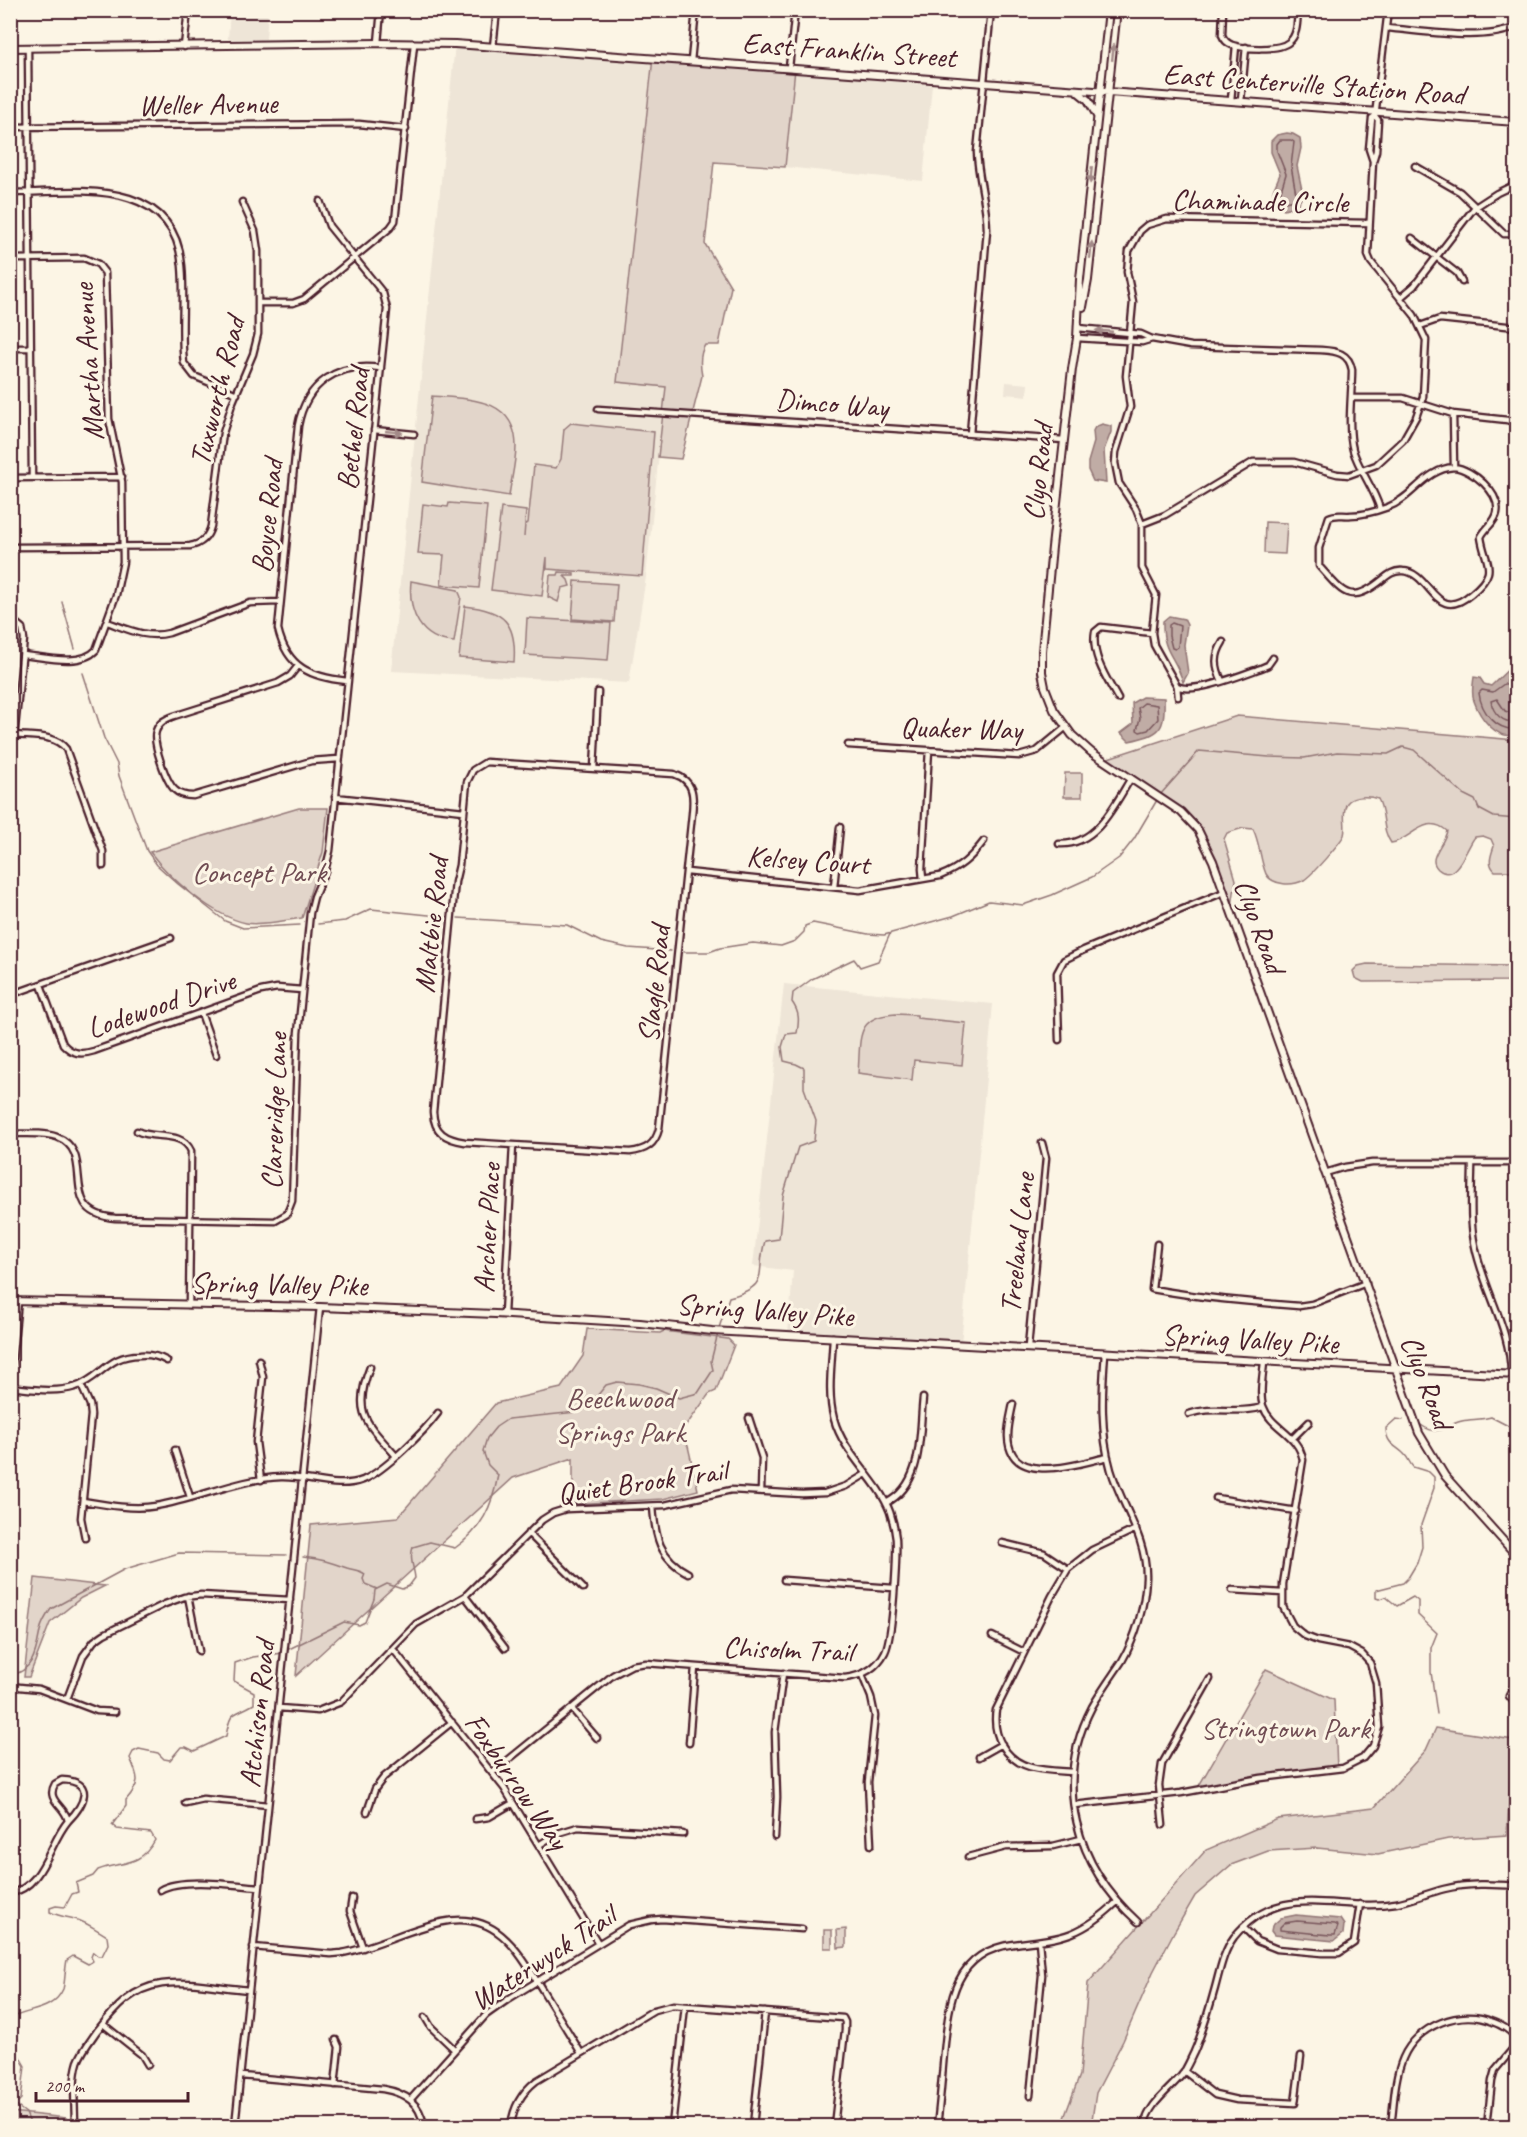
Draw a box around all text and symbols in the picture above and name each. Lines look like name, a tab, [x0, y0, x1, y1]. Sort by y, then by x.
street label: East Franklin Street	[741, 24, 960, 77]
one-way arrow	[1108, 42, 1118, 61]
street label: East Centerville Station Road	[1162, 55, 1470, 114]
street label: Weller Avenue	[138, 84, 280, 124]
one-way arrow	[1087, 165, 1096, 184]
street label: Chaminade Circle	[1172, 180, 1351, 222]
one-way arrow	[1086, 240, 1096, 259]
street label: Martha Avenue	[63, 280, 112, 442]
street label: Tuxworth Road	[180, 309, 255, 469]
one-way arrow	[1094, 326, 1113, 336]
street label: Bethel Road	[328, 362, 379, 492]
street label: Dimco Way	[774, 380, 892, 426]
street label: Clyo Road	[1014, 418, 1062, 522]
one-way arrow	[385, 427, 404, 437]
street label: Boyce Road	[242, 453, 292, 575]
street label: Quaker Way	[900, 708, 1025, 748]
street label: Kelsey Court	[745, 837, 874, 883]
street label: Maltbie Road	[405, 851, 457, 994]
park label: Concept Park	[192, 853, 328, 891]
street label: Clyo Road	[1226, 874, 1296, 982]
street label: Slagle Road	[629, 919, 679, 1044]
street label: Lodewood Drive	[82, 960, 242, 1047]
street label: Clareridge Lane	[252, 1030, 296, 1190]
street label: Archer Place	[465, 1160, 509, 1294]
street label: Treeland Lane	[991, 1169, 1043, 1315]
street label: Spring Valley Pike	[190, 1263, 370, 1305]
street label: Spring Valley Pike	[675, 1285, 857, 1335]
street label: Spring Valley Pike	[1161, 1315, 1342, 1363]
street label: Clyo Road	[1392, 1330, 1464, 1438]
park label: Beechwood Springs Park	[555, 1379, 687, 1451]
street label: Quiet Brook Trail	[555, 1451, 734, 1513]
street label: Chisolm Trail	[723, 1628, 858, 1670]
street label: Atchison Road	[230, 1634, 284, 1789]
street label: Foxburrow Way	[456, 1705, 579, 1859]
park label: Stringtown Park	[1200, 1709, 1372, 1747]
street label: Waterwyck Trail	[463, 1894, 627, 2019]
scale bar	[36, 2065, 188, 2103]
text: 200 m	[45, 2075, 86, 2097]

